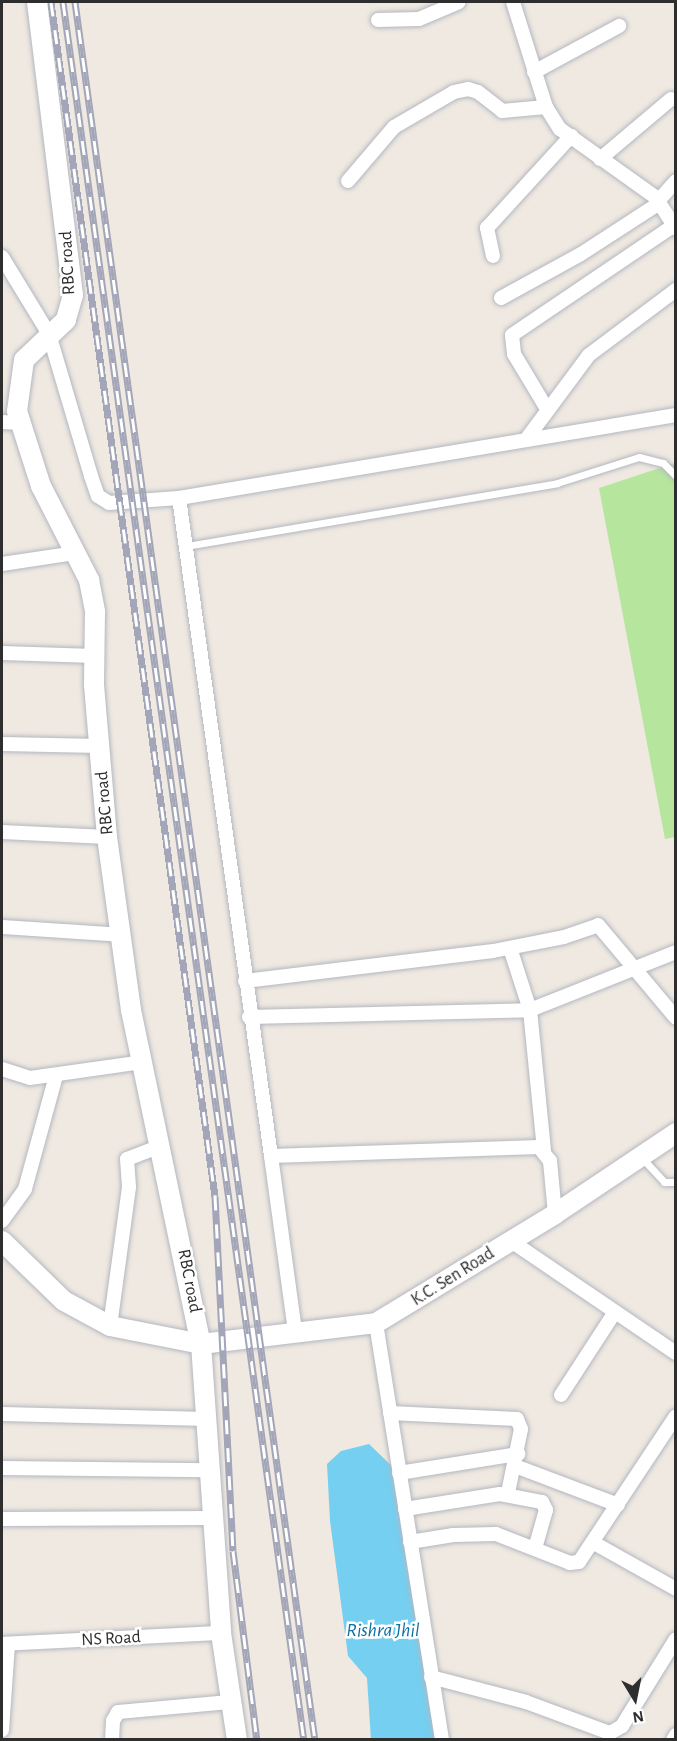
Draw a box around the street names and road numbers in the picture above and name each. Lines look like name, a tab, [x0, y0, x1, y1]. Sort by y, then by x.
street label: RBC road	[56, 230, 80, 296]
street label: RBC road	[91, 770, 119, 836]
street label: K.C. Sen Road	[407, 1243, 499, 1311]
street label: RBC road	[172, 1247, 206, 1315]
street label: NS Road	[81, 1627, 141, 1651]

